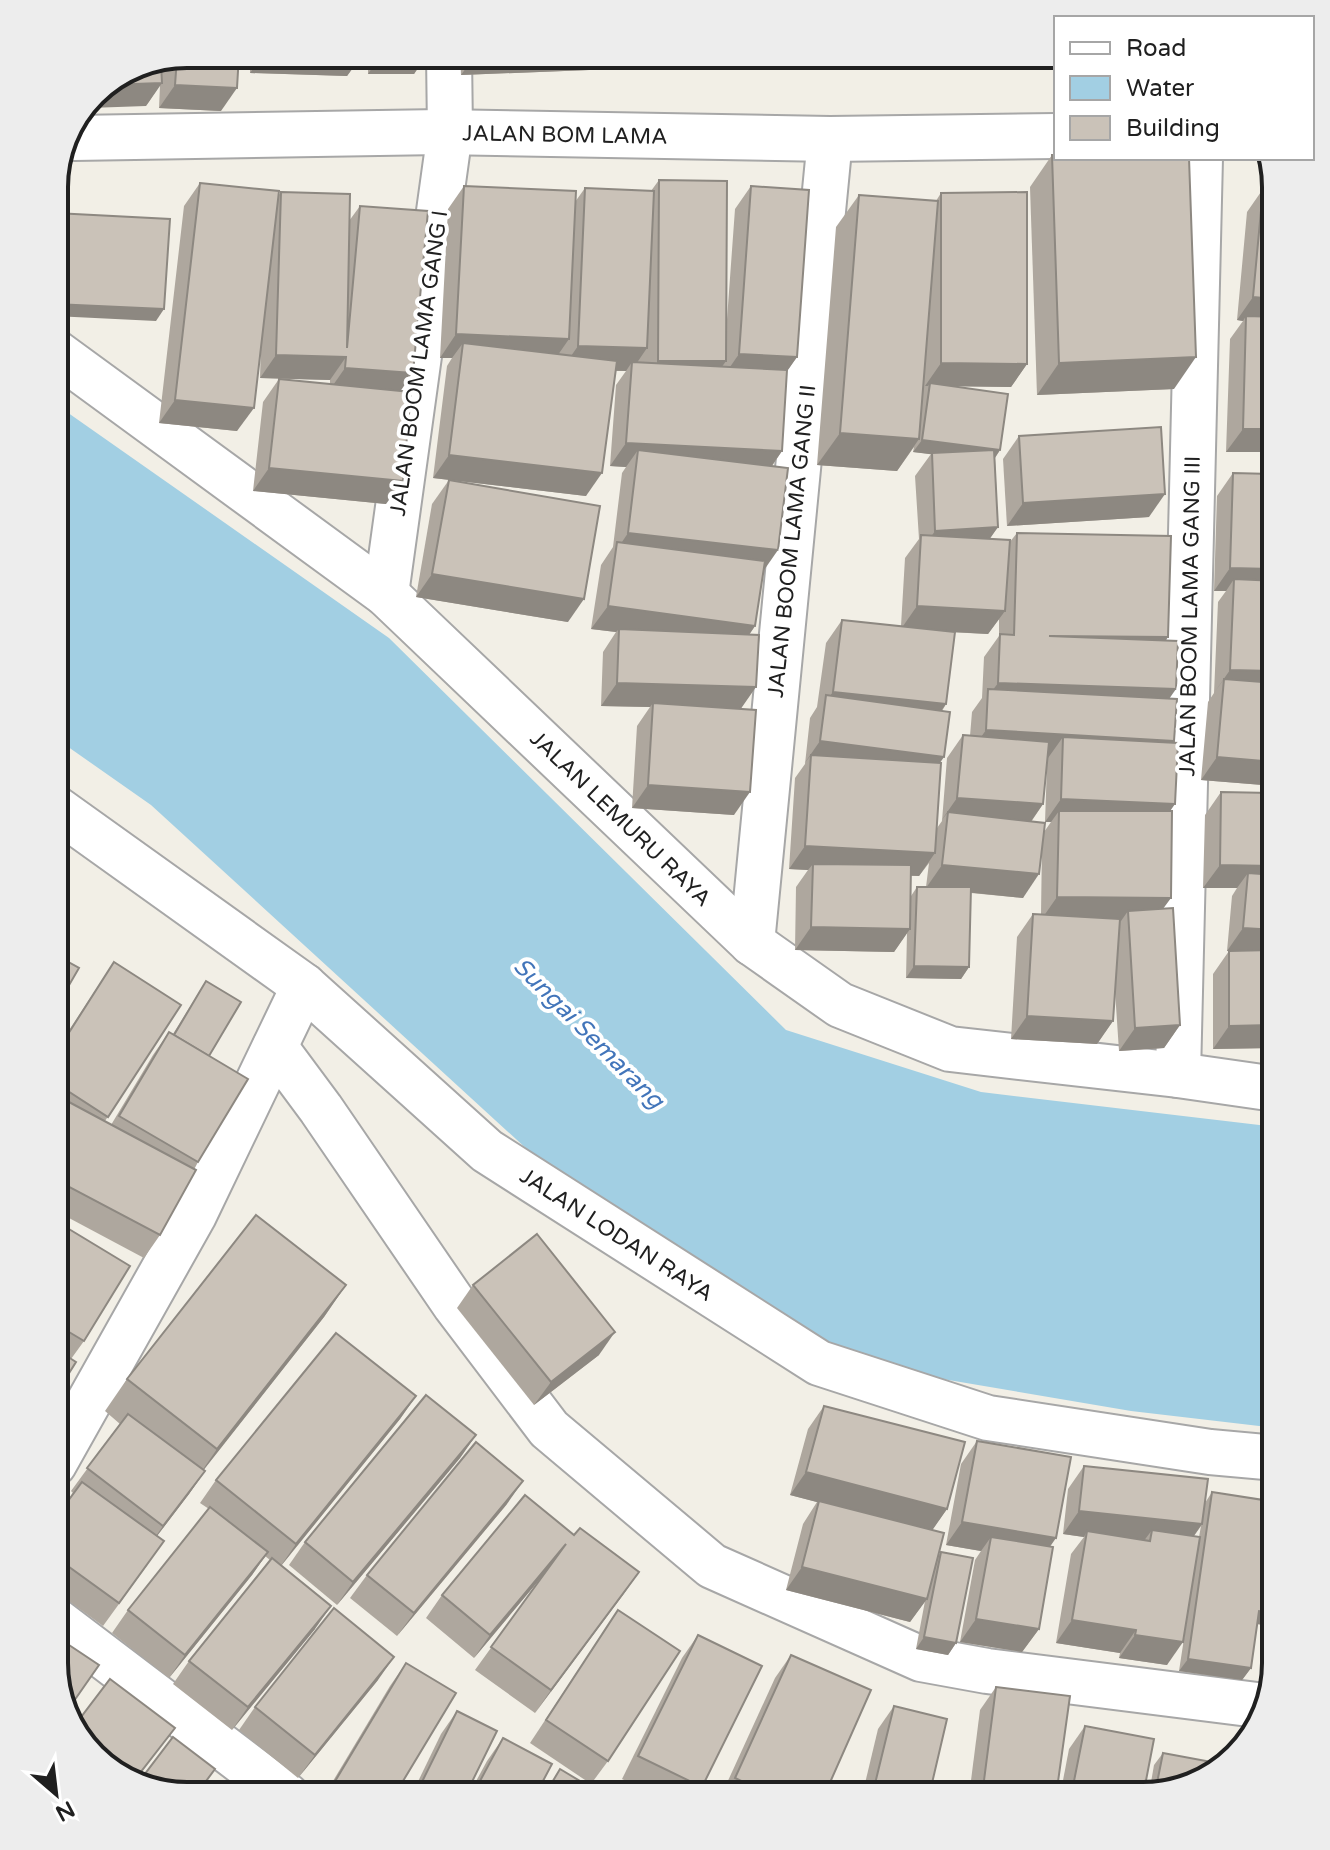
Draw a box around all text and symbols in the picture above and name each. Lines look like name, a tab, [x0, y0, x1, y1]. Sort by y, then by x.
legend	[1054, 16, 1314, 160]
text: Road	[1126, 34, 1186, 63]
text: Water	[1126, 74, 1195, 103]
text: Building	[1126, 114, 1220, 143]
street label: JALAN BOM LAMA	[462, 120, 668, 150]
street label: JALAN BOOM LAMA GANG I	[385, 209, 453, 517]
street label: JALAN BOOM LAMA GANG II	[763, 383, 821, 699]
street label: JALAN BOOM LAMA GANG III	[1174, 456, 1206, 777]
street label: JALAN LEMURU RAYA	[524, 726, 716, 912]
water label: Sungai Semarang	[507, 952, 671, 1116]
street label: JALAN LODAN RAYA	[515, 1163, 718, 1307]
north arrow	[16, 1754, 96, 1834]
text: N	[51, 1795, 79, 1826]

